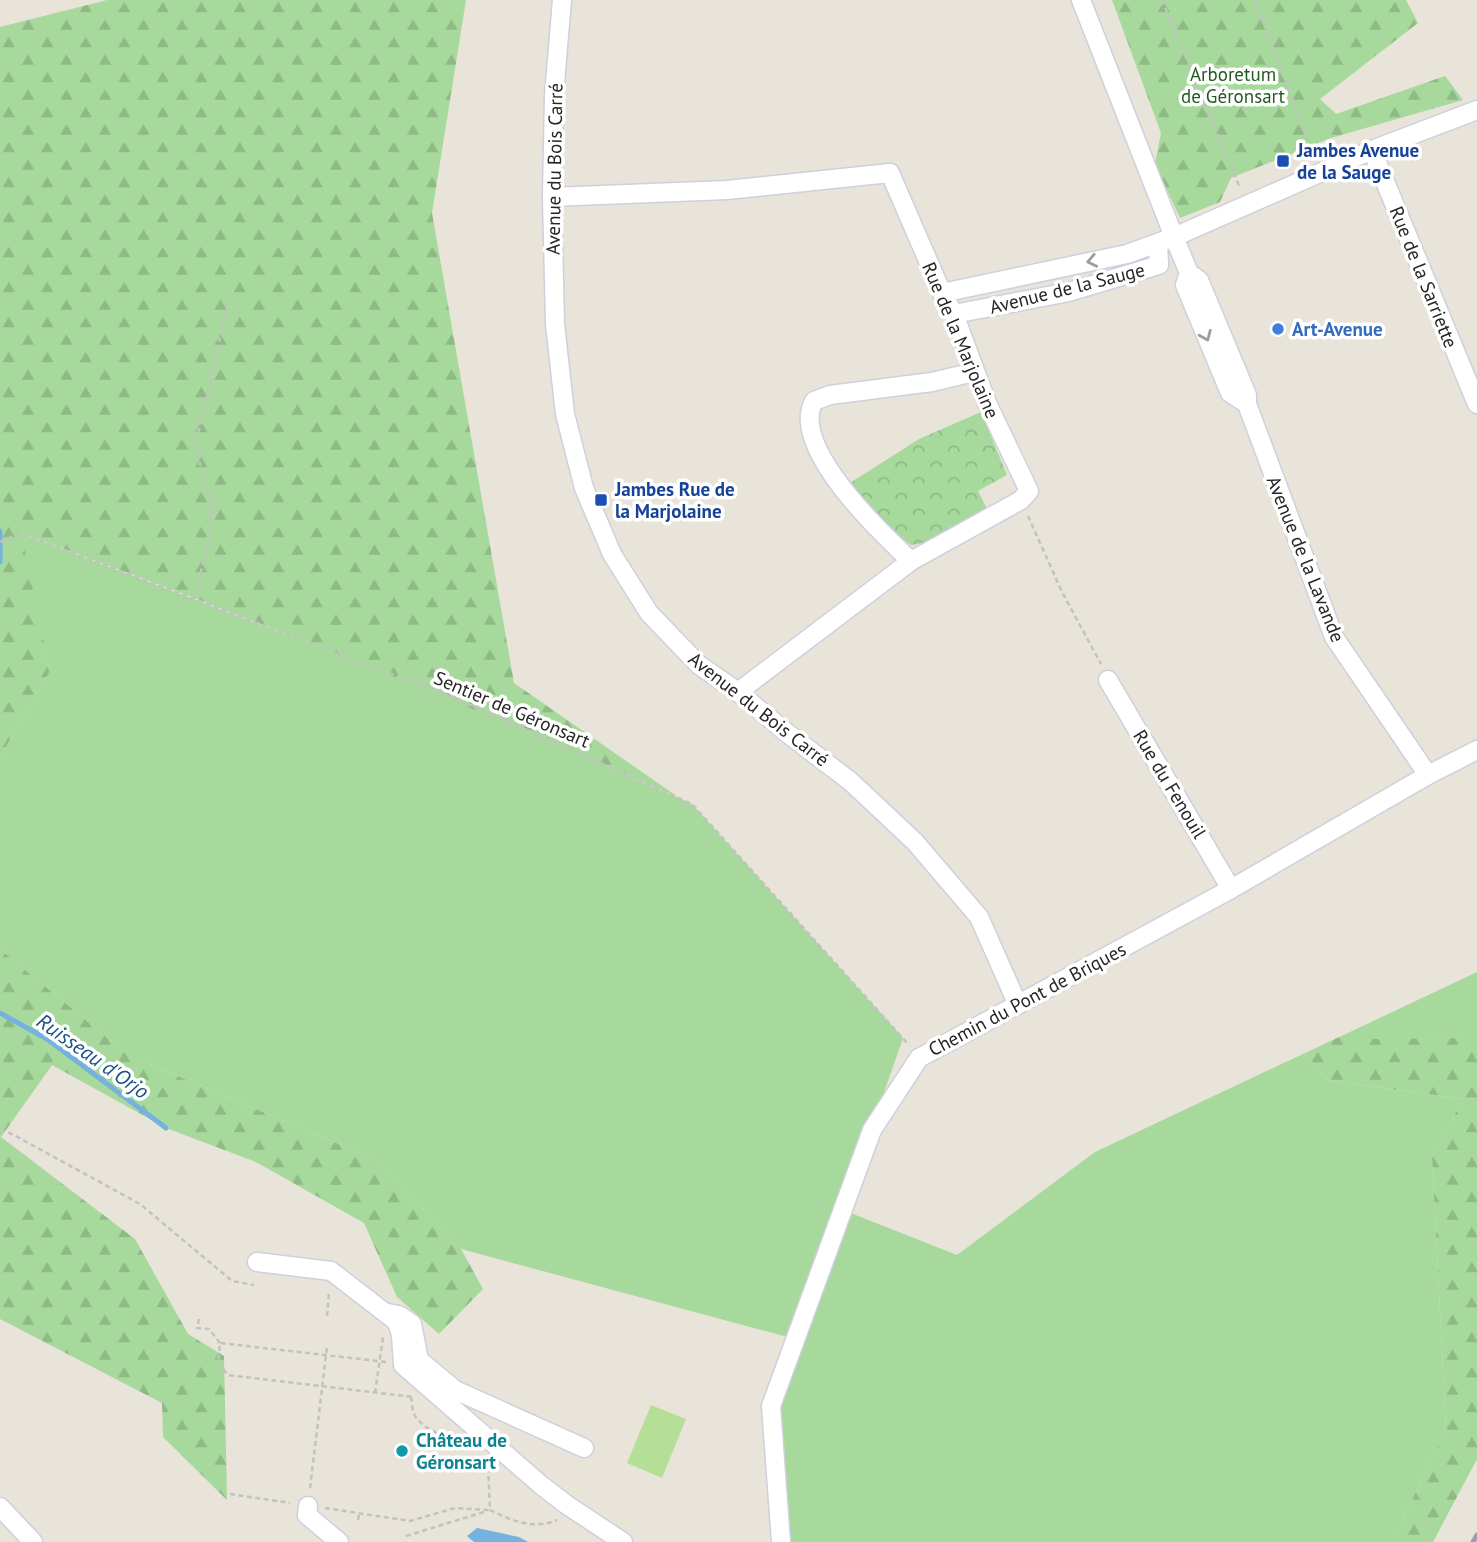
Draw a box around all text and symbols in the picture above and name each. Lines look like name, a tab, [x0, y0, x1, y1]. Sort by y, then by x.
park label: Arboretum de Géronsart	[1181, 62, 1286, 108]
street label: Avenue du Bois Carré	[541, 83, 567, 255]
place label: Jambes Avenue de la Sauge	[1296, 138, 1419, 184]
marker: Jambes Avenue de la Sauge	[1275, 153, 1291, 169]
street label: Rue de la Sarriette	[1385, 203, 1463, 351]
one-way arrow	[1086, 253, 1098, 268]
street label: Avenue de la Sauge	[987, 257, 1147, 319]
street label: Rue de la Marjolaine	[917, 258, 1005, 422]
place label: Art-Avenue	[1292, 317, 1383, 341]
marker: Art-Avenue	[1270, 321, 1286, 337]
one-way arrow	[1198, 329, 1212, 341]
street label: Avenue de la Lavande	[1262, 472, 1350, 646]
place label: Jambes Rue de la Marjolaine	[614, 477, 735, 523]
marker: Jambes Rue de la Marjolaine	[593, 492, 609, 508]
street label: Avenue du Bois Carré	[684, 647, 834, 771]
street label: Sentier de Géronsart	[430, 665, 594, 753]
street label: Rue du Fenouil	[1128, 725, 1212, 843]
street label: Chemin du Pont de Briques	[924, 937, 1130, 1061]
water label: Ruisseau d'Orjo	[32, 1007, 154, 1105]
place label: Château de Géronsart	[416, 1428, 507, 1474]
marker: Château de Géronsart	[394, 1443, 410, 1459]

